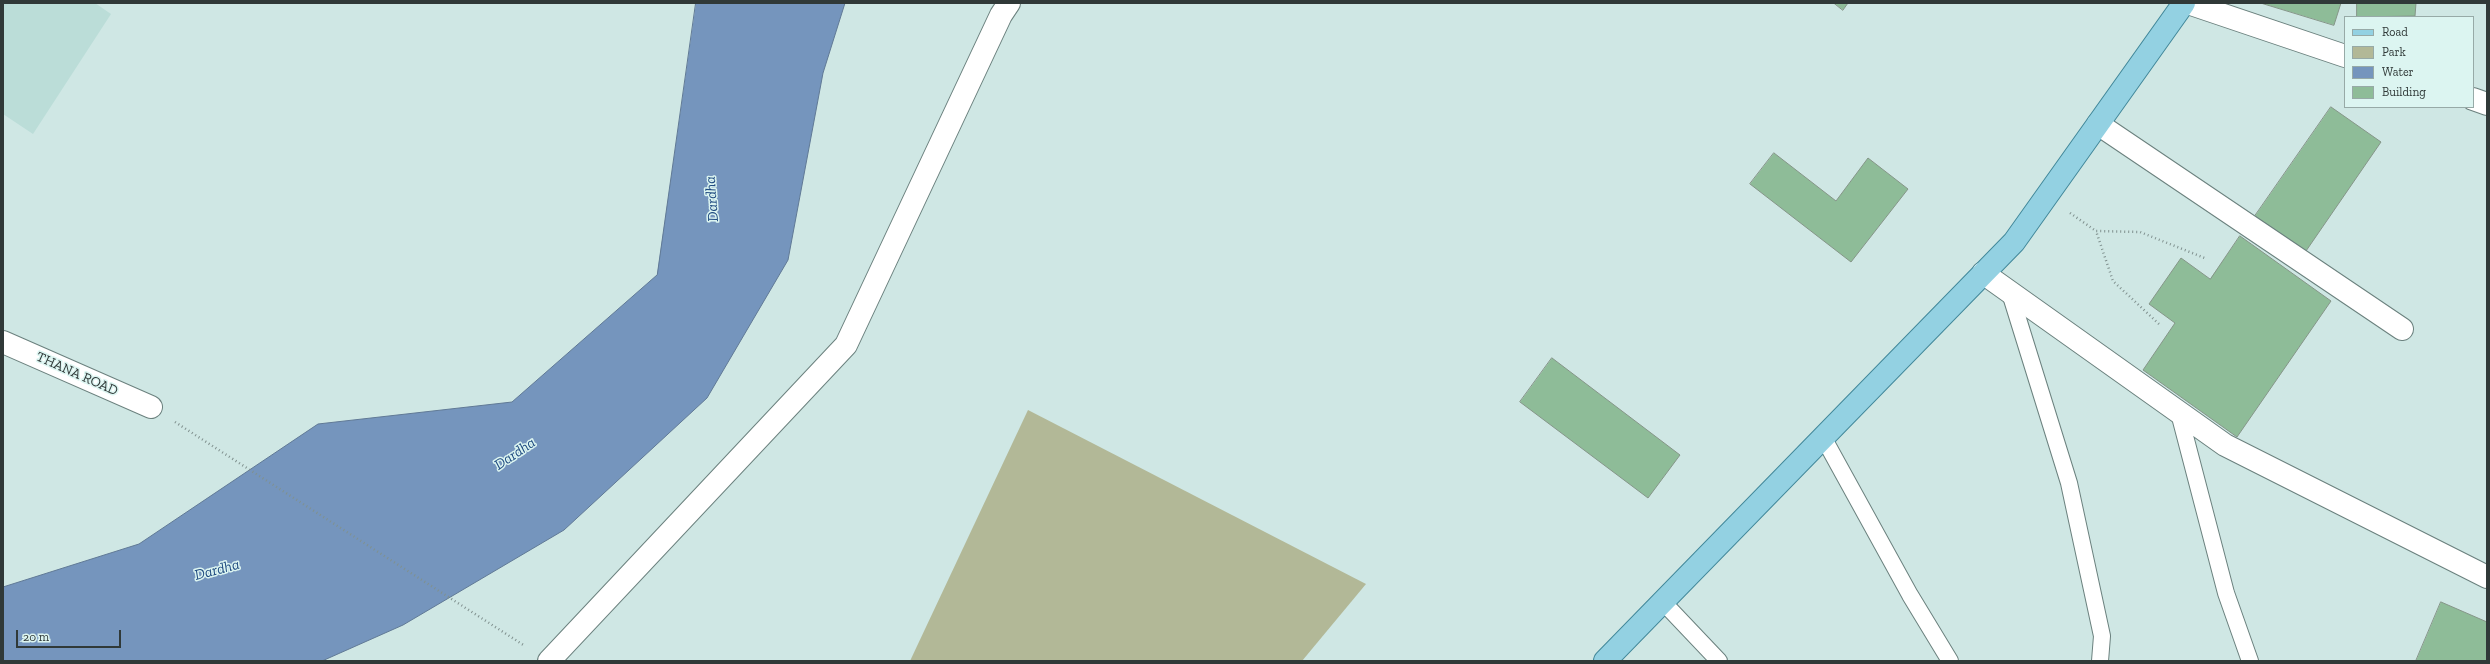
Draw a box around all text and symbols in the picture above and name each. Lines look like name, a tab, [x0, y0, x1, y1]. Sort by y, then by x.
legend	[2344, 16, 2474, 108]
text: Road	[2382, 25, 2408, 39]
text: Park	[2382, 45, 2406, 59]
text: Water	[2382, 65, 2414, 79]
text: Building	[2382, 85, 2426, 99]
water label: Dardha	[701, 176, 723, 222]
street label: THANA ROAD	[33, 348, 121, 400]
water label: Dardha	[491, 434, 539, 474]
water label: Dardha	[193, 555, 241, 585]
scale bar	[18, 622, 123, 648]
text: 20 m	[23, 630, 49, 644]

